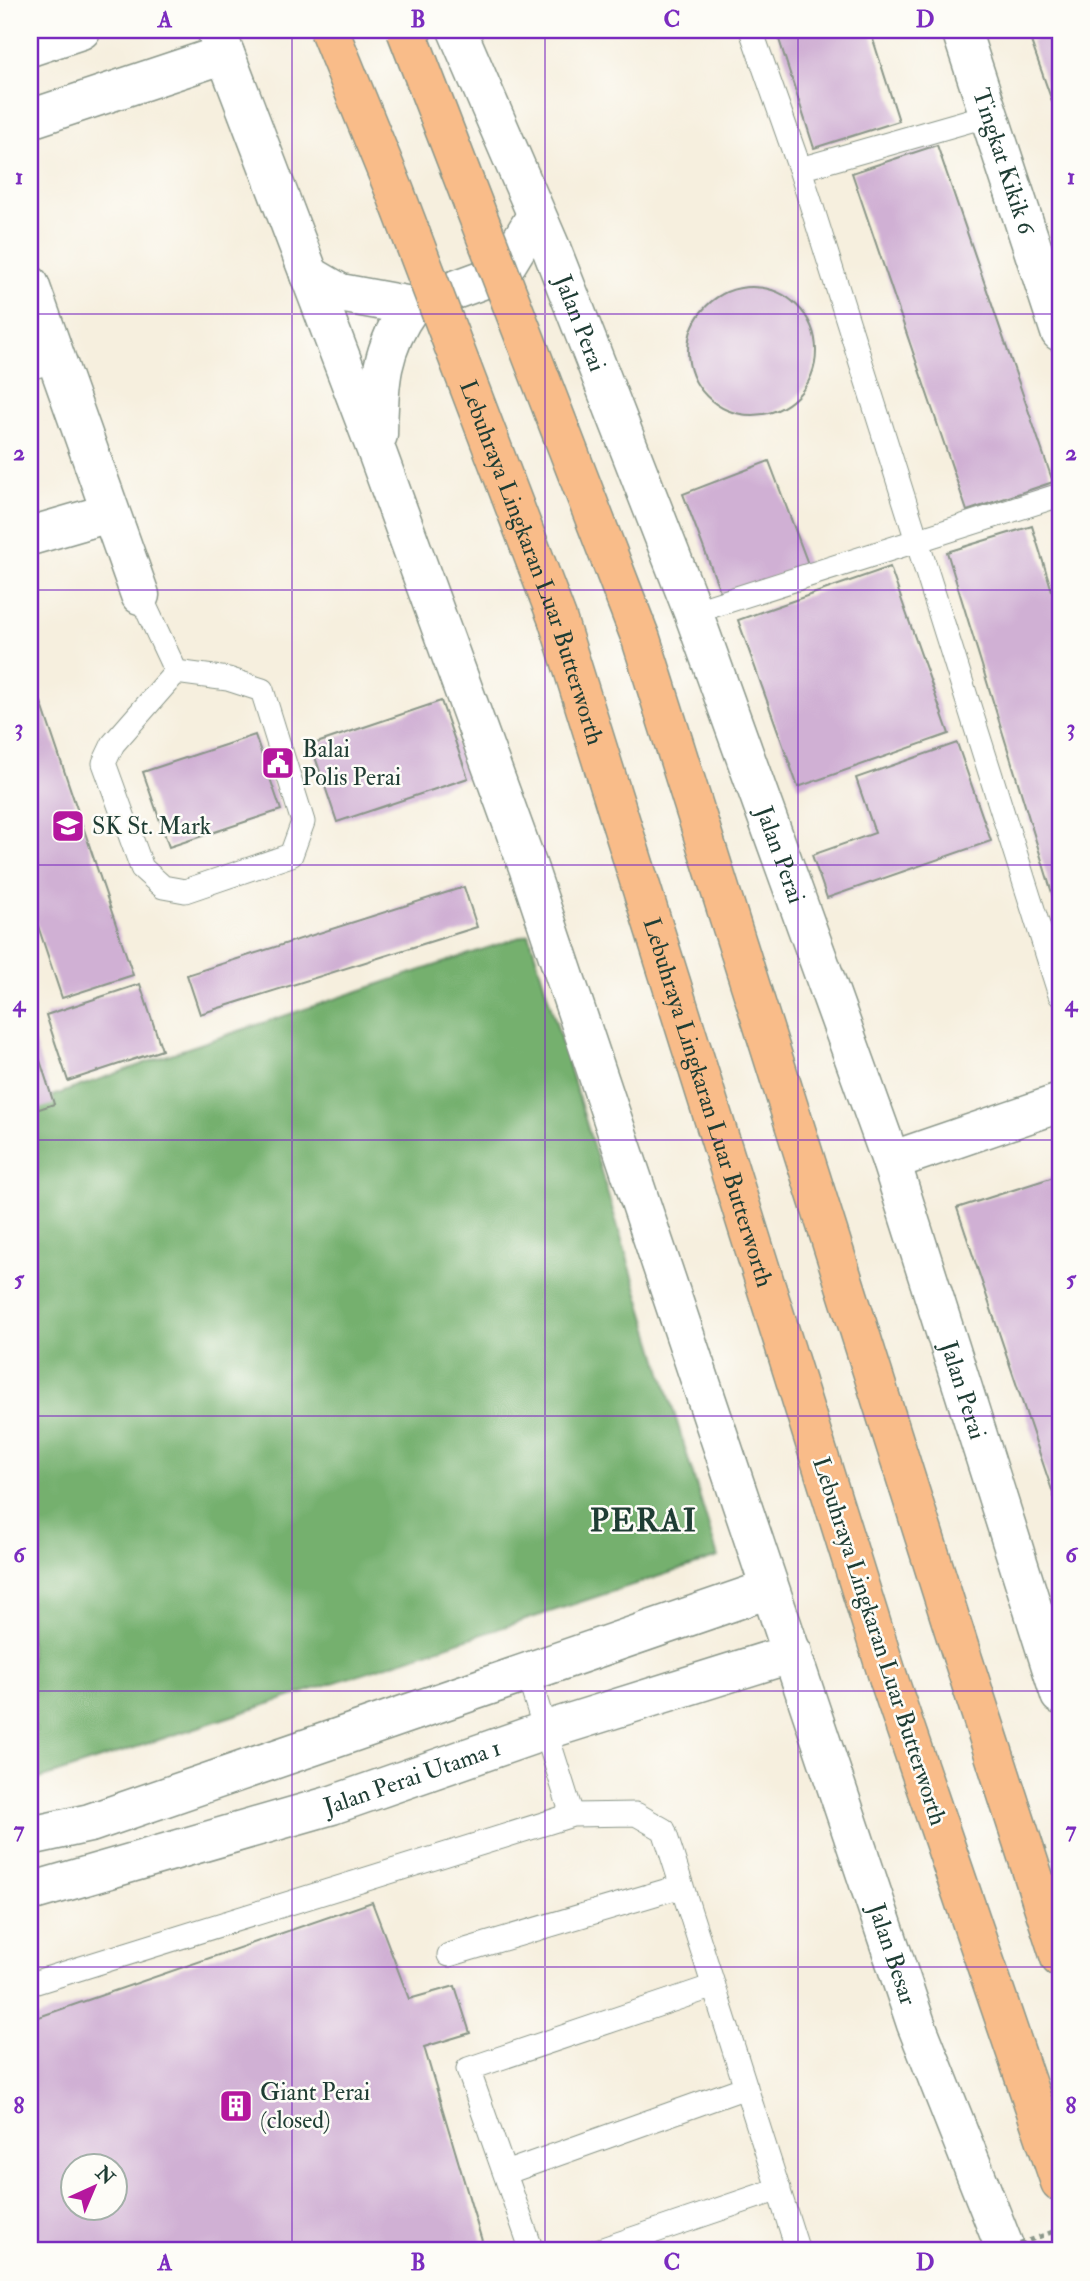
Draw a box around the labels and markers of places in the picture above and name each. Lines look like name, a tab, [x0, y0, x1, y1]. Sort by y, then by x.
place label: Balai Polis Perai	[302, 734, 401, 793]
public building icon: Balai Polis Perai	[259, 744, 297, 782]
school or university icon: SK St. Mark	[49, 807, 87, 845]
place label: SK St. Mark	[92, 811, 212, 842]
place label: Giant Perai (closed)	[260, 2077, 370, 2136]
building icon: Giant Perai (closed)	[217, 2087, 255, 2125]

